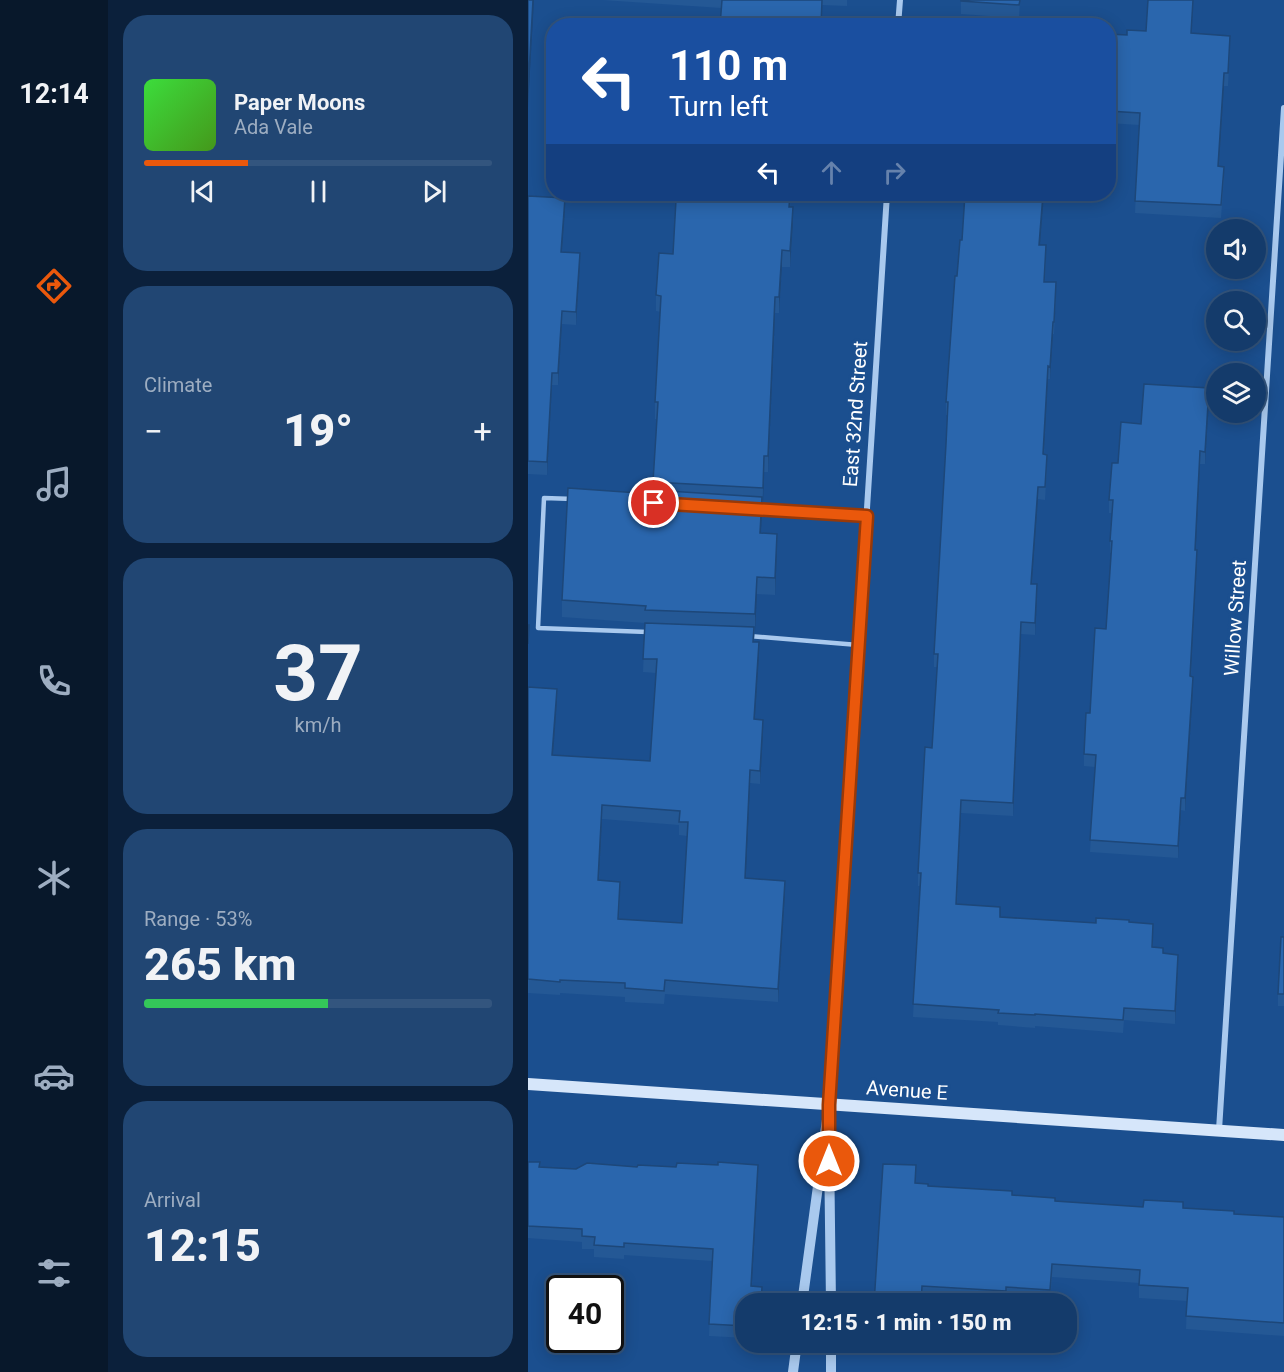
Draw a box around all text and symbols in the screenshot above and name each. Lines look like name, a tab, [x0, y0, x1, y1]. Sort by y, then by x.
text: 110 m	[669, 41, 788, 90]
icon: left	[570, 42, 648, 120]
text: 12:14	[19, 78, 89, 110]
text: Paper Moons	[234, 90, 365, 115]
text: Turn left	[669, 91, 769, 123]
text: Ada Vale	[234, 115, 313, 139]
icon: left	[752, 156, 785, 189]
icon: ahead	[815, 156, 848, 189]
icon: right	[878, 156, 911, 189]
icon: previous	[186, 175, 219, 208]
icon: pause	[302, 175, 335, 208]
icon: next	[418, 175, 451, 208]
map controls	[1206, 219, 1266, 423]
button: sound	[1206, 219, 1266, 279]
icon: directions	[33, 265, 75, 307]
button: search	[1206, 291, 1266, 351]
street label: East 32nd Street	[838, 340, 872, 488]
button: layers	[1206, 363, 1266, 423]
text: Climate	[144, 373, 212, 397]
text: 19°	[283, 404, 353, 457]
text: −	[144, 412, 163, 451]
text: +	[473, 412, 492, 451]
icon: music	[33, 463, 75, 505]
pin	[628, 477, 679, 528]
icon: arrive	[637, 486, 670, 519]
street label: Willow Street	[1219, 559, 1251, 677]
text: 37	[273, 628, 363, 719]
icon: phone	[33, 660, 75, 702]
text: km/h	[295, 713, 341, 737]
icon: climate	[33, 857, 75, 899]
text: Range · 53%	[144, 907, 252, 931]
text: 265 km	[144, 938, 296, 991]
icon: car	[33, 1055, 75, 1097]
street label: Avenue E	[865, 1075, 949, 1105]
position arrow	[797, 1129, 861, 1193]
text: Arrival	[144, 1188, 201, 1212]
text: 12:15	[144, 1219, 261, 1272]
icon: filters	[33, 1252, 75, 1294]
speed limit sign: 40	[546, 1275, 624, 1353]
text: 12:15 · 1 min · 150 m	[801, 1310, 1011, 1335]

